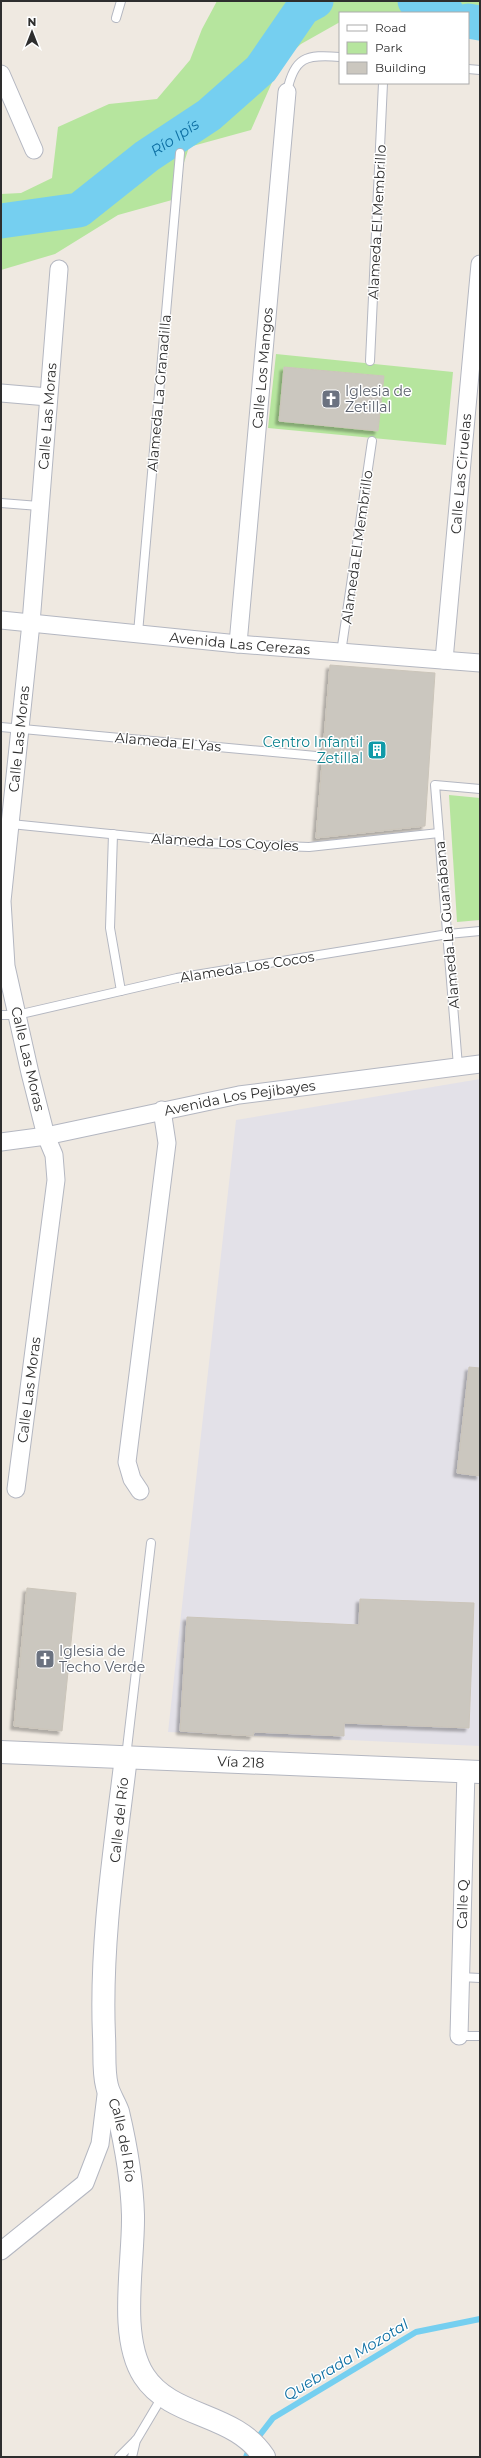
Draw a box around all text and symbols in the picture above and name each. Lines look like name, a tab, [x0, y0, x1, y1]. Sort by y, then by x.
north arrow	[12, 12, 52, 52]
legend	[339, 12, 469, 84]
text: N	[28, 15, 36, 29]
text: Road	[375, 20, 406, 35]
text: Park	[375, 40, 403, 55]
text: Building	[375, 60, 426, 75]
water label: Río Ipís	[147, 114, 203, 160]
street label: Alameda El Membrillo	[364, 144, 390, 300]
street label: Calle Los Mangos	[248, 307, 277, 429]
street label: Alameda La Granadilla	[143, 314, 175, 472]
street label: Calle Las Moras	[34, 362, 61, 470]
place label: Iglesia de Zetillal	[345, 382, 412, 416]
church icon: Iglesia de Zetillal	[320, 388, 342, 410]
street label: Calle Las Ciruelas	[446, 413, 475, 535]
street label: Alameda El Membrillo	[337, 469, 377, 625]
street label: Avenida Las Cerezas	[169, 628, 311, 659]
street label: Calle Las Moras	[4, 685, 33, 793]
street label: Alameda El Yas	[114, 728, 222, 756]
place label: Centro Infantil Zetillal	[263, 733, 363, 767]
building icon: Centro Infantil Zetillal	[366, 739, 388, 761]
street label: Alameda Los Coyoles	[151, 829, 299, 855]
street label: Alameda La Guanábana	[431, 840, 463, 1010]
street label: Alameda Los Cocos	[178, 947, 316, 987]
street label: Calle Las Moras	[7, 1005, 49, 1113]
street label: Avenida Los Pejibayes	[162, 1076, 317, 1120]
street label: Calle Las Moras	[13, 1335, 45, 1444]
place label: Iglesia de Techo Verde	[59, 1642, 145, 1676]
church icon: Iglesia de Techo Verde	[34, 1648, 56, 1670]
street label: Vía 218	[217, 1752, 265, 1772]
street label: Calle del Río	[106, 1776, 132, 1864]
street label: Calle Q	[453, 1879, 472, 1929]
street label: Calle del Río	[104, 2095, 140, 2183]
water label: Quebrada Mozotal	[280, 2315, 412, 2404]

